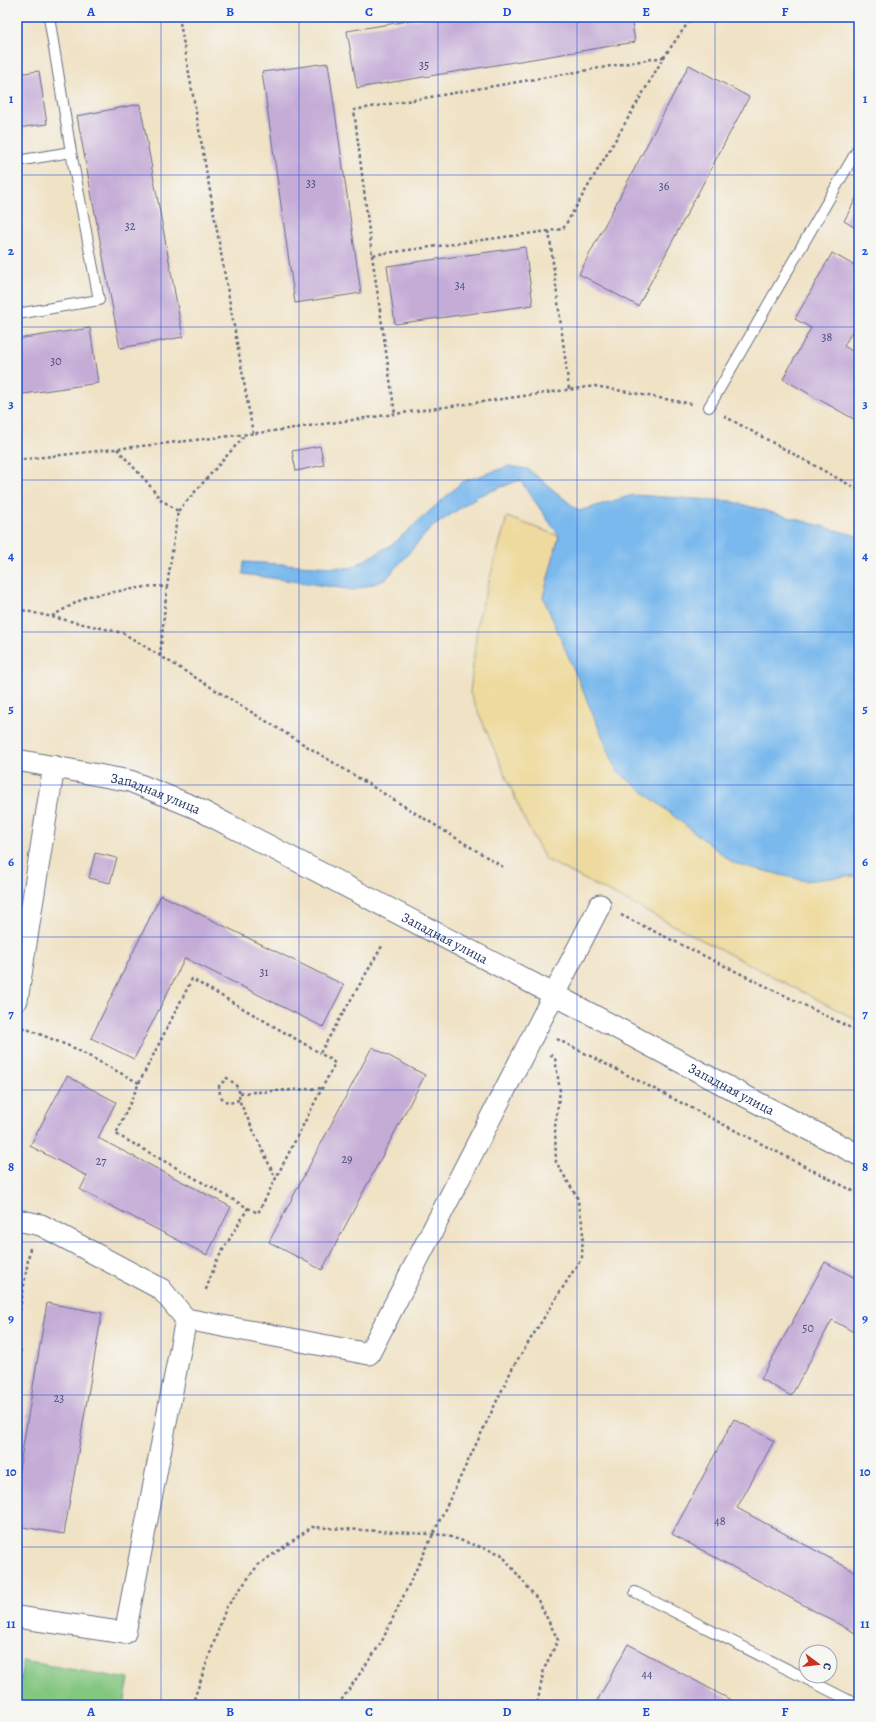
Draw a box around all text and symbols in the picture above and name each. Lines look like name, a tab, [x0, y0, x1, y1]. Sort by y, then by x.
text: A	[86, 3, 96, 20]
text: B	[226, 3, 234, 20]
text: C	[365, 3, 373, 20]
text: D	[502, 3, 512, 20]
text: E	[642, 3, 650, 20]
text: F	[782, 3, 789, 20]
house number: 35	[419, 57, 429, 73]
text: 1	[9, 90, 14, 107]
text: 1	[863, 90, 868, 107]
house number: 33	[306, 175, 316, 191]
house number: 36	[659, 178, 670, 194]
house number: 32	[125, 218, 136, 234]
text: 2	[8, 242, 15, 259]
text: 2	[862, 242, 869, 259]
house number: 34	[455, 277, 466, 293]
house number: 38	[822, 329, 833, 345]
house number: 30	[50, 353, 62, 369]
text: 3	[8, 395, 14, 412]
text: 3	[862, 395, 868, 412]
text: 4	[8, 547, 14, 564]
text: 4	[862, 547, 868, 564]
text: 5	[8, 700, 14, 717]
text: 5	[862, 700, 868, 717]
street label: Западная улица	[109, 769, 204, 819]
text: 6	[8, 853, 14, 870]
text: 6	[862, 853, 868, 870]
street label: Западная улица	[398, 908, 492, 969]
house number: 31	[259, 964, 269, 980]
text: 7	[8, 1005, 14, 1022]
text: 7	[862, 1005, 868, 1022]
street label: Западная улица	[685, 1059, 778, 1120]
house number: 29	[341, 1151, 353, 1167]
house number: 27	[96, 1153, 107, 1169]
text: 8	[8, 1158, 14, 1175]
text: 8	[862, 1158, 868, 1175]
text: 9	[8, 1310, 14, 1327]
text: 9	[862, 1310, 868, 1327]
house number: 50	[802, 1320, 814, 1336]
house number: 23	[54, 1390, 64, 1406]
text: 10	[5, 1463, 17, 1480]
text: 10	[859, 1463, 871, 1480]
house number: 48	[714, 1513, 726, 1529]
text: 11	[6, 1615, 16, 1632]
text: 11	[860, 1615, 870, 1632]
north arrow	[798, 1644, 838, 1684]
text: С	[819, 1661, 835, 1672]
house number: 44	[642, 1666, 653, 1682]
text: A	[86, 1703, 96, 1720]
text: B	[226, 1703, 234, 1720]
text: C	[365, 1703, 373, 1720]
text: D	[502, 1703, 512, 1720]
text: E	[642, 1703, 650, 1720]
text: F	[782, 1703, 789, 1720]

